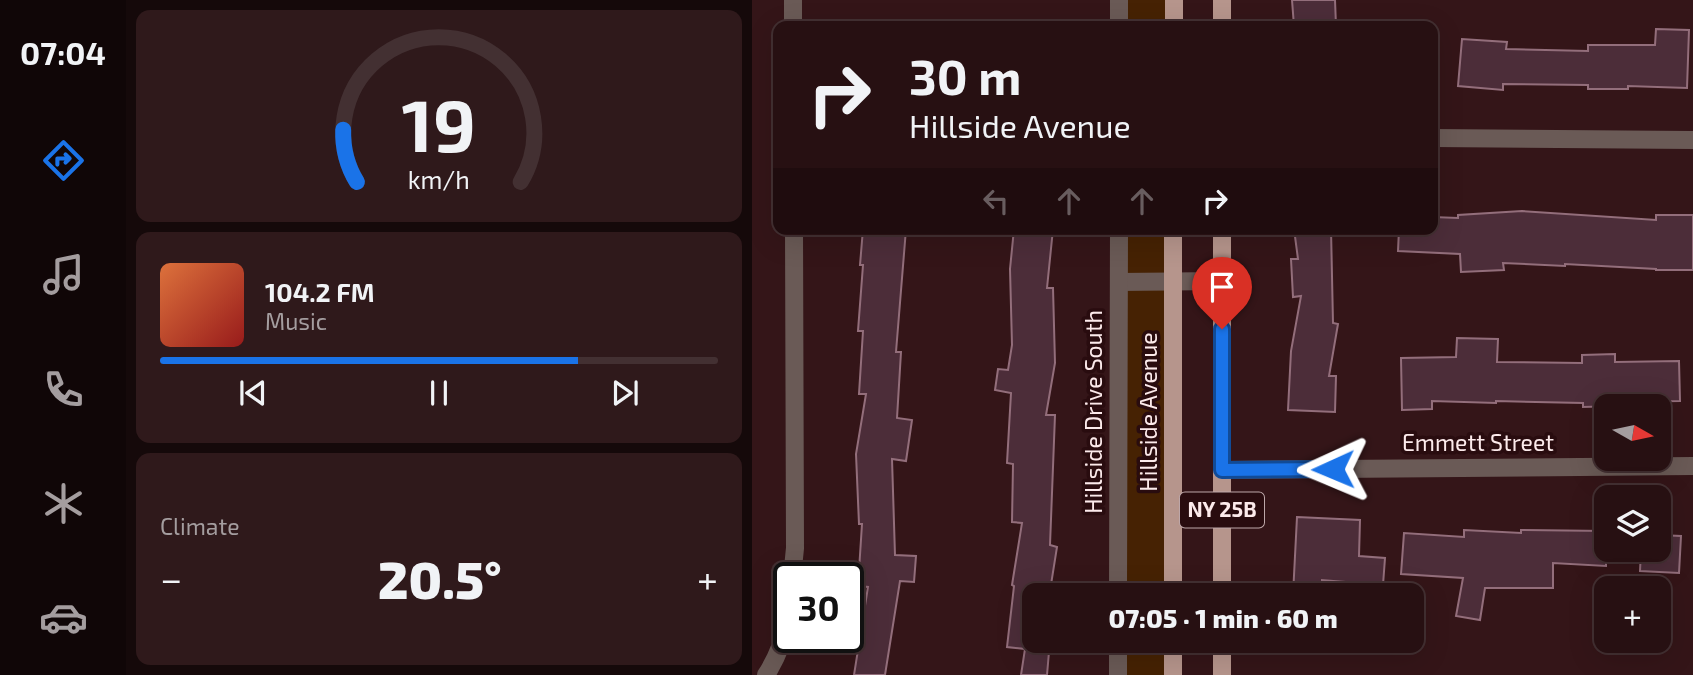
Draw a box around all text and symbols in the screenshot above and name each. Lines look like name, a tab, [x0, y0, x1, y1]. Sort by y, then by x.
text: 07:04	[20, 33, 106, 71]
text: 30 m	[909, 46, 1021, 105]
icon: right	[794, 49, 885, 140]
text: 19	[402, 79, 476, 167]
text: Hillside Avenue	[909, 106, 1131, 144]
icon: directions	[39, 136, 88, 185]
text: km/h	[408, 164, 470, 194]
icon: left	[977, 182, 1015, 220]
icon: ahead	[1050, 182, 1088, 220]
icon: ahead	[1123, 182, 1161, 220]
icon: right	[1196, 182, 1234, 220]
icon: music	[39, 250, 88, 299]
pin	[1192, 257, 1252, 329]
icon: arrive	[1203, 268, 1241, 306]
text: 104.2 FM	[265, 276, 375, 307]
text: Music	[265, 307, 327, 335]
street label: Hillside Drive South	[1079, 310, 1107, 514]
street label: Hillside Avenue	[1134, 332, 1162, 492]
icon: phone	[39, 365, 88, 414]
icon: previous	[234, 374, 272, 412]
icon: pause	[420, 374, 458, 412]
icon: next	[606, 374, 644, 412]
north arrow	[1594, 394, 1671, 471]
map controls	[1594, 394, 1671, 653]
street label: Emmett Street	[1402, 428, 1554, 456]
position arrow	[1296, 432, 1370, 506]
icon: climate	[39, 479, 88, 528]
button: layers	[1594, 485, 1671, 562]
road number: NY 25B	[1180, 492, 1264, 528]
text: Climate	[160, 512, 240, 540]
text: 20.5°	[378, 547, 502, 609]
text: −	[160, 555, 182, 601]
text: +	[697, 555, 718, 601]
speed limit sign: 30	[773, 562, 864, 653]
button: +	[1594, 576, 1671, 653]
icon: car	[39, 593, 88, 642]
text: 07:05 · 1 min · 60 m	[1108, 602, 1338, 633]

